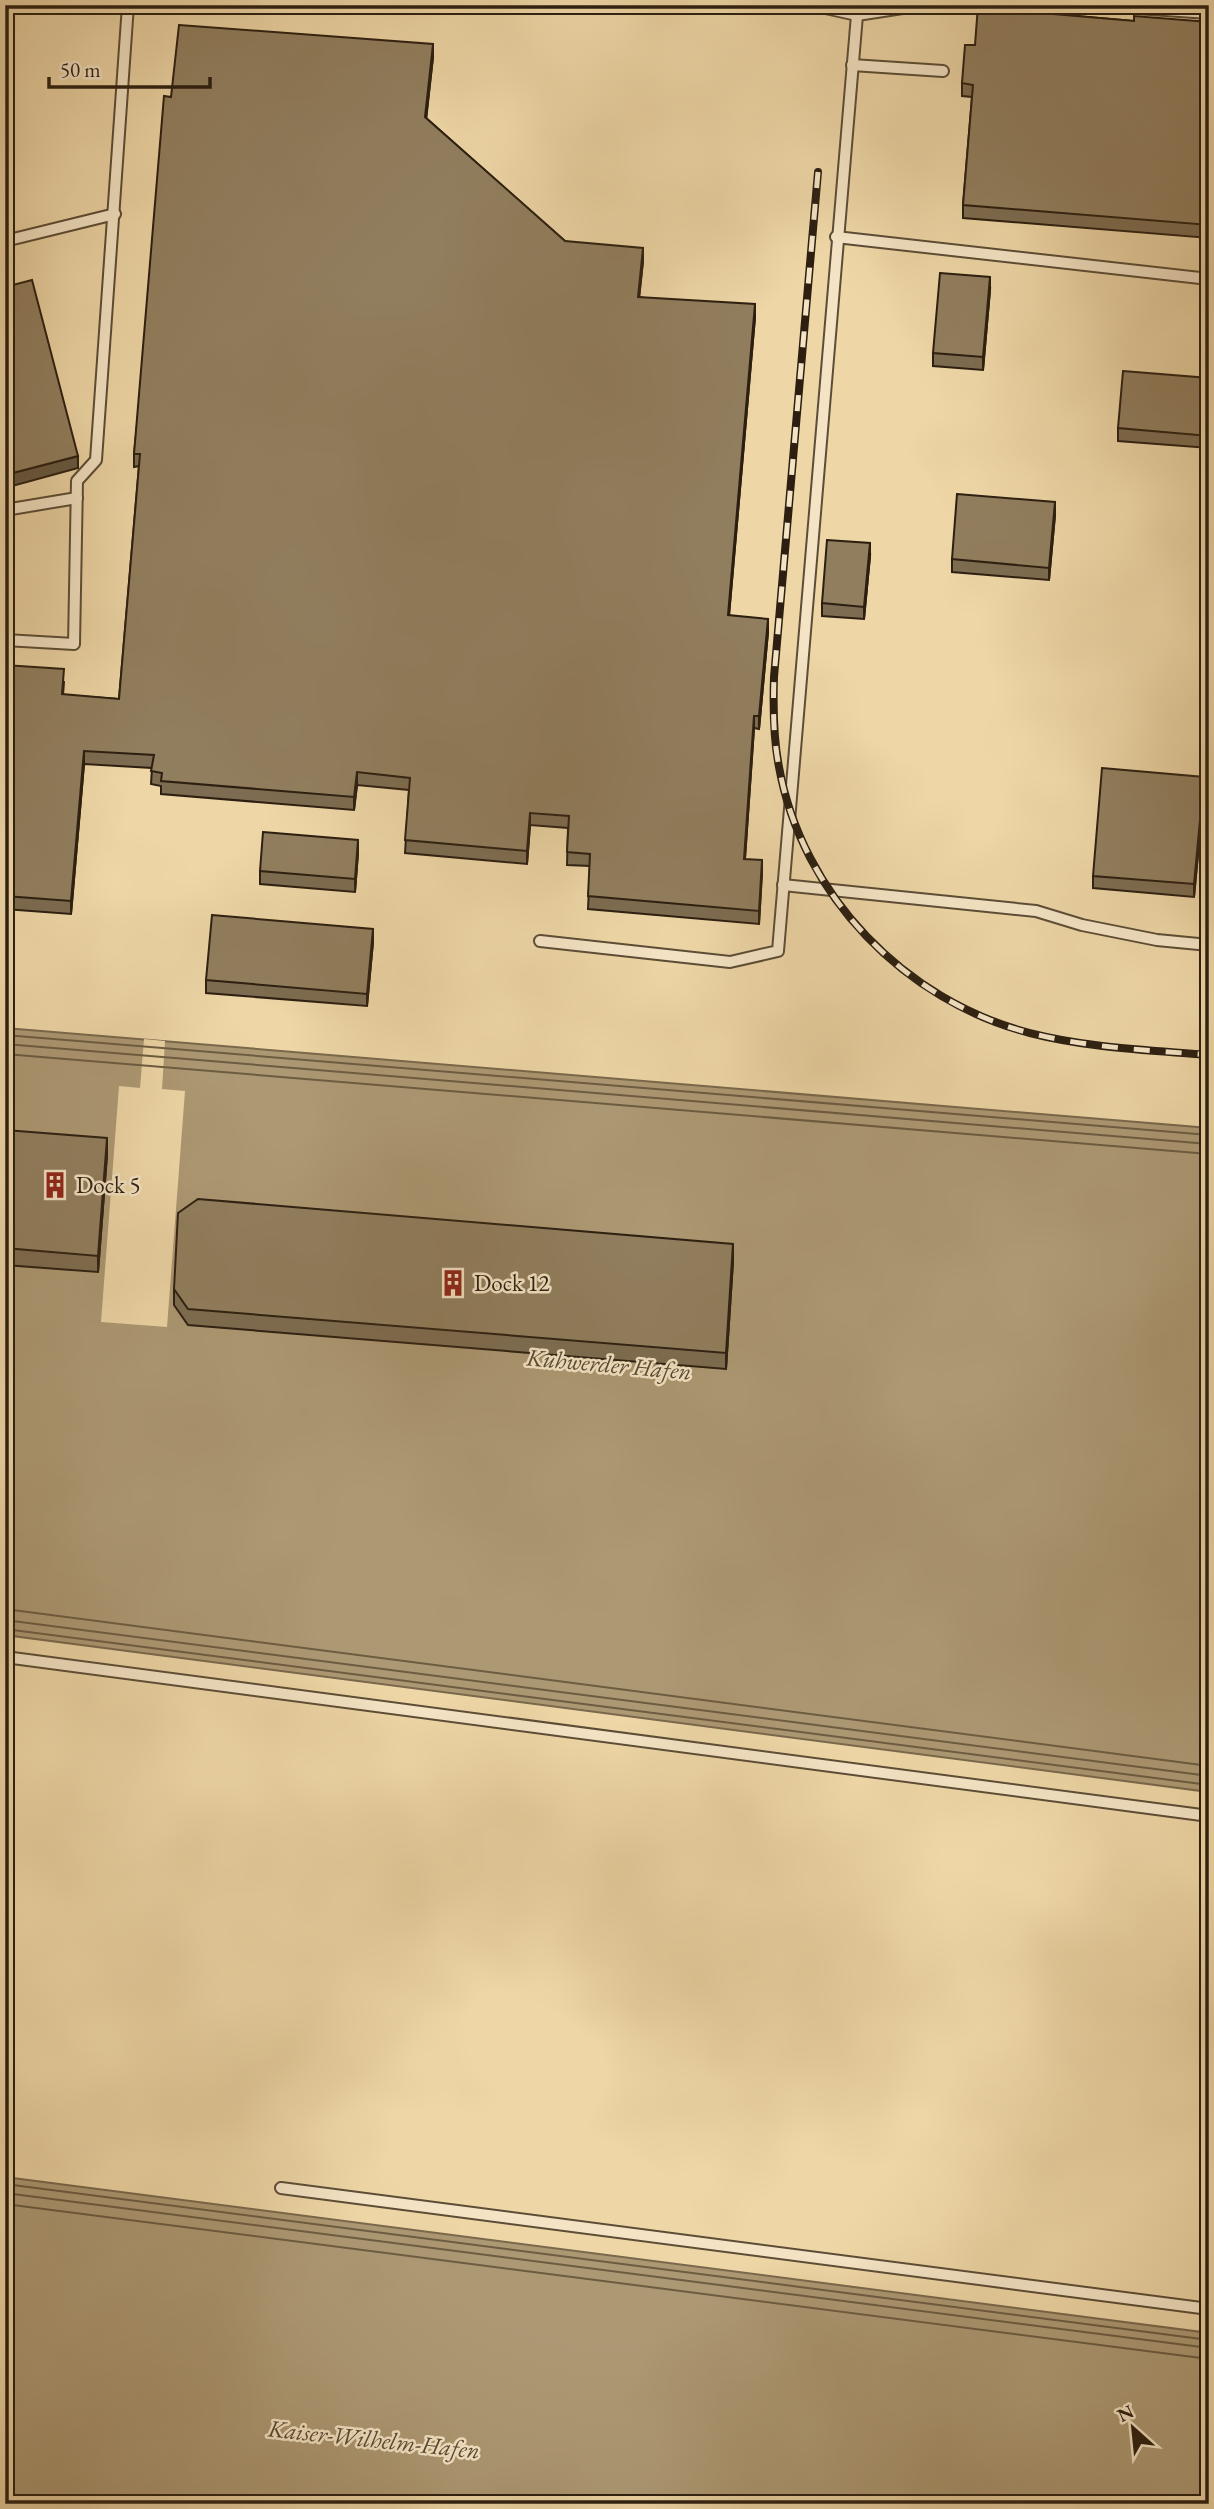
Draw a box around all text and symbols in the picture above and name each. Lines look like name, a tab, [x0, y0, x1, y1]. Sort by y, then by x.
scale bar	[49, 46, 210, 90]
text: 50 m	[60, 56, 101, 83]
building icon: Dock 5	[40, 1170, 70, 1200]
place label: Dock 5	[76, 1170, 141, 1200]
building icon: Dock 12	[438, 1268, 468, 1298]
place label: Dock 12	[474, 1268, 550, 1298]
water label: Kuhwerder Hafen	[524, 1341, 693, 1387]
north arrow	[1098, 2394, 1168, 2464]
text: N	[1113, 2398, 1139, 2428]
water label: Kaiser-Wilhelm-Hafen	[266, 2412, 481, 2466]

